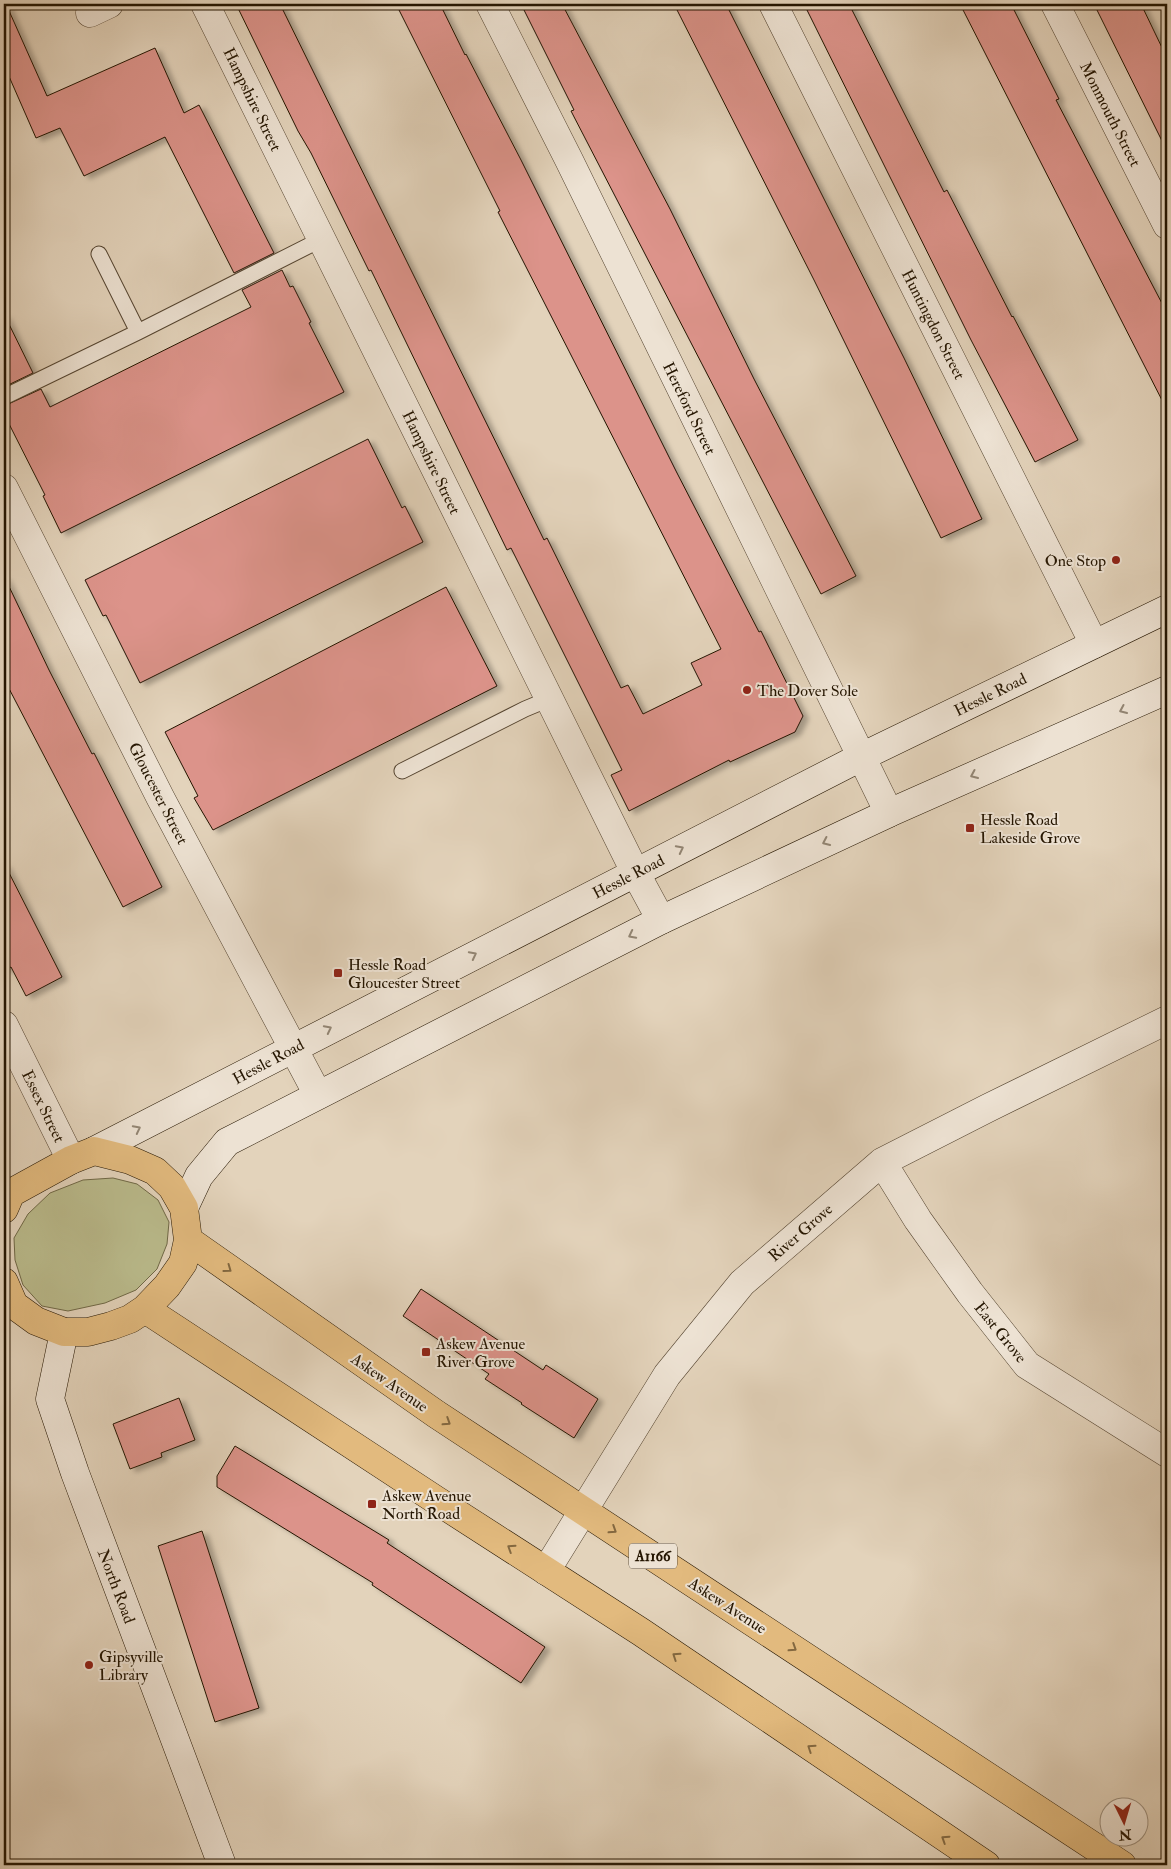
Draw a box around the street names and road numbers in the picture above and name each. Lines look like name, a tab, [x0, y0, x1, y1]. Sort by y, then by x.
street label: Hampshire Street	[217, 44, 286, 155]
street label: Monmouth Street	[1075, 59, 1145, 170]
street label: Huntingdon Street	[897, 266, 969, 383]
street label: Hereford Street	[658, 359, 720, 458]
street label: Hampshire Street	[396, 407, 465, 518]
street label: Hessle Road	[951, 669, 1030, 721]
street label: Gloucester Street	[124, 739, 192, 848]
street label: Hessle Road	[589, 850, 668, 904]
street label: Hessle Road	[229, 1035, 308, 1089]
street label: Essex Street	[17, 1067, 69, 1146]
street label: River Grove	[764, 1199, 837, 1266]
street label: East Grove	[970, 1298, 1031, 1367]
street label: Askew Avenue	[346, 1348, 432, 1417]
road number: A1166	[629, 1544, 677, 1568]
street label: North Road	[93, 1546, 139, 1626]
street label: Askew Avenue	[684, 1573, 771, 1639]

